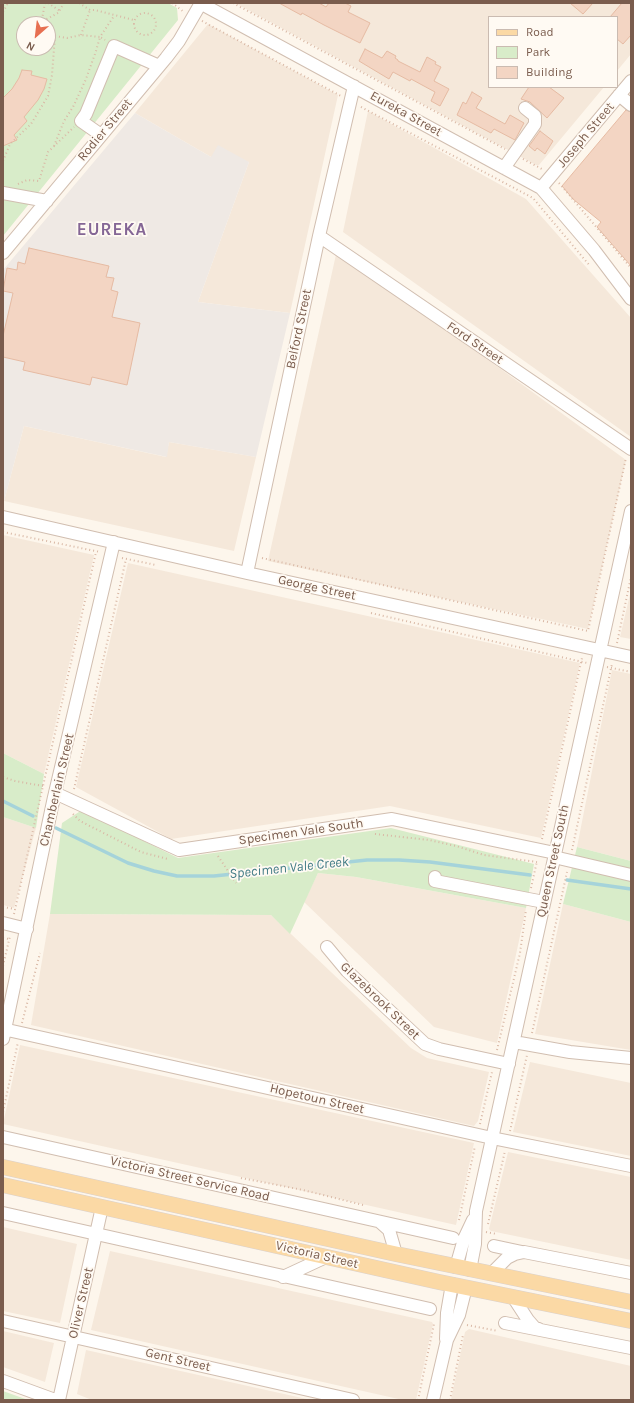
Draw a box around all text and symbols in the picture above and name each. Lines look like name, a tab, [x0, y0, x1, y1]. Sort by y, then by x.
north arrow	[16, 16, 56, 56]
legend	[488, 16, 618, 88]
text: Road	[526, 25, 554, 39]
text: N	[24, 39, 37, 54]
text: Park	[526, 45, 550, 59]
text: Building	[526, 65, 572, 79]
street label: Eureka Street	[367, 88, 445, 140]
street label: Rodier Street	[74, 96, 136, 164]
street label: Joseph Street	[554, 99, 618, 171]
district label: EUREKA	[77, 220, 147, 240]
street label: Belford Street	[283, 288, 315, 370]
street label: Ford Street	[444, 318, 506, 368]
street label: George Street	[277, 572, 357, 604]
street label: Chamberlain Street	[36, 732, 78, 848]
street label: Queen Street South	[533, 803, 573, 919]
street label: Specimen Vale South	[238, 816, 364, 848]
water label: Specimen Vale Creek	[228, 853, 350, 883]
street label: Glazebrook Street	[337, 959, 423, 1043]
street label: Hopetoun Street	[268, 1081, 366, 1117]
street label: Victoria Street Service Road	[109, 1153, 271, 1205]
street label: Victoria Street	[274, 1238, 360, 1272]
street label: Oliver Street	[65, 1266, 97, 1340]
street label: Gent Street	[144, 1345, 212, 1375]

